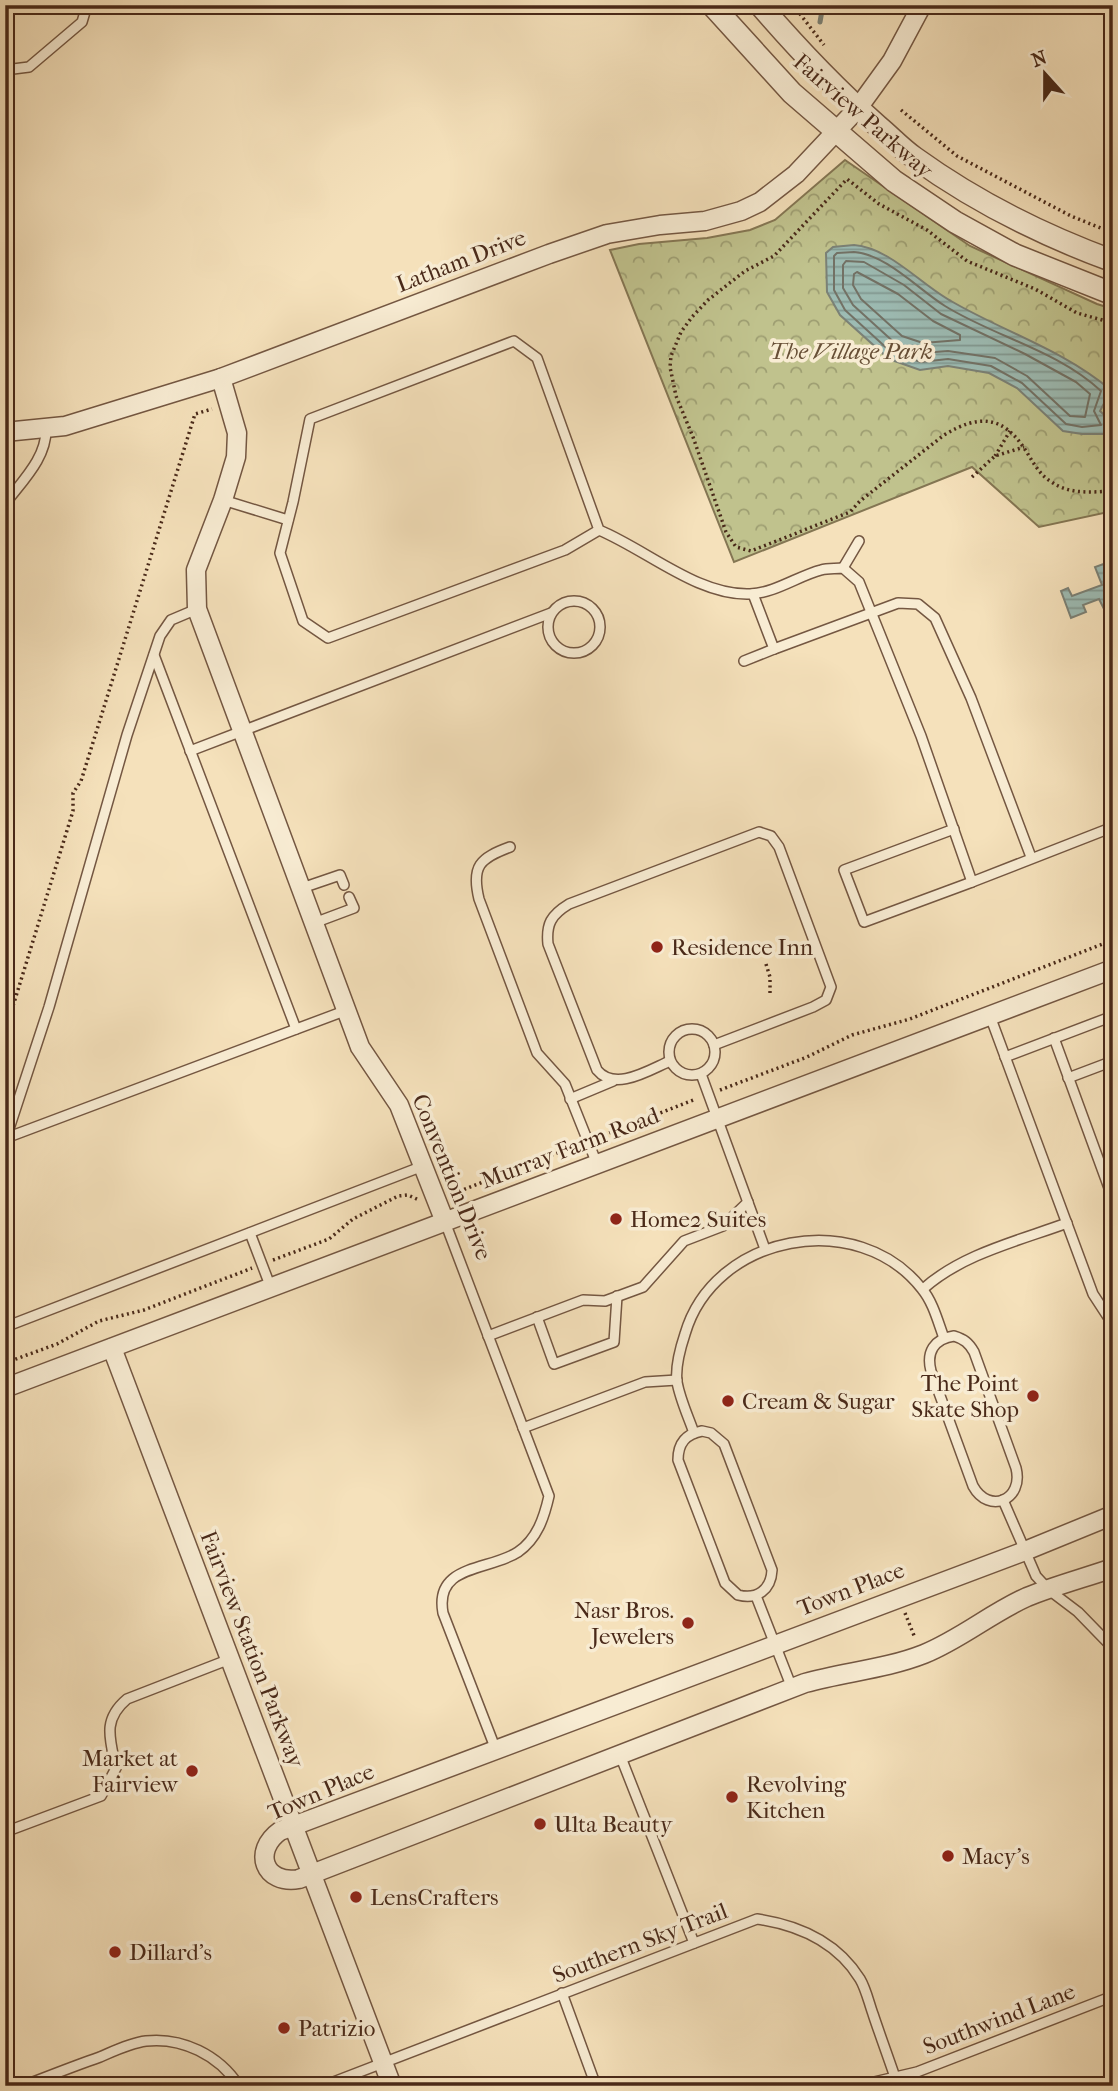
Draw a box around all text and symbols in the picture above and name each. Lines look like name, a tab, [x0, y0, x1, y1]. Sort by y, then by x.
north arrow	[1010, 38, 1080, 108]
text: N	[1029, 46, 1050, 72]
street label: Fairview Parkway	[788, 48, 939, 184]
street label: Latham Drive	[392, 224, 530, 298]
park label: The Village Park	[769, 338, 933, 365]
place label: Residence Inn	[671, 934, 814, 961]
marker: Residence Inn	[649, 939, 665, 955]
street label: Convention Drive	[406, 1090, 498, 1264]
street label: Murray Farm Road	[477, 1101, 663, 1194]
place label: Home2 Suites	[630, 1206, 766, 1233]
marker: Home2 Suites	[608, 1211, 624, 1227]
place label: The Point Skate Shop	[911, 1370, 1019, 1423]
place label: Cream & Sugar	[742, 1388, 895, 1415]
marker: The Point Skate Shop	[1025, 1388, 1041, 1404]
marker: Cream & Sugar	[720, 1393, 736, 1409]
street label: Fairview Station Parkway	[194, 1527, 310, 1772]
street label: Town Place	[794, 1556, 908, 1622]
place label: Nasr Bros. Jewelers	[574, 1597, 674, 1650]
marker: Nasr Bros. Jewelers	[680, 1615, 696, 1631]
place label: Market at Fairview	[82, 1745, 179, 1798]
street label: Town Place	[264, 1758, 378, 1826]
marker: Market at Fairview	[184, 1763, 200, 1779]
place label: Revolving Kitchen	[746, 1771, 847, 1824]
marker: Revolving Kitchen	[724, 1789, 740, 1805]
place label: Ulta Beauty	[554, 1811, 673, 1838]
marker: Ulta Beauty	[532, 1816, 548, 1832]
place label: Macy's	[962, 1843, 1030, 1870]
marker: Macy's	[940, 1848, 956, 1864]
place label: LensCrafters	[370, 1884, 498, 1911]
marker: LensCrafters	[348, 1889, 364, 1905]
street label: Southern Sky Trail	[549, 1897, 732, 1989]
place label: Dillard's	[129, 1939, 212, 1966]
marker: Dillard's	[107, 1944, 123, 1960]
street label: Southwind Lane	[919, 1978, 1079, 2060]
place label: Patrizio	[298, 2015, 376, 2042]
marker: Patrizio	[276, 2020, 292, 2036]

